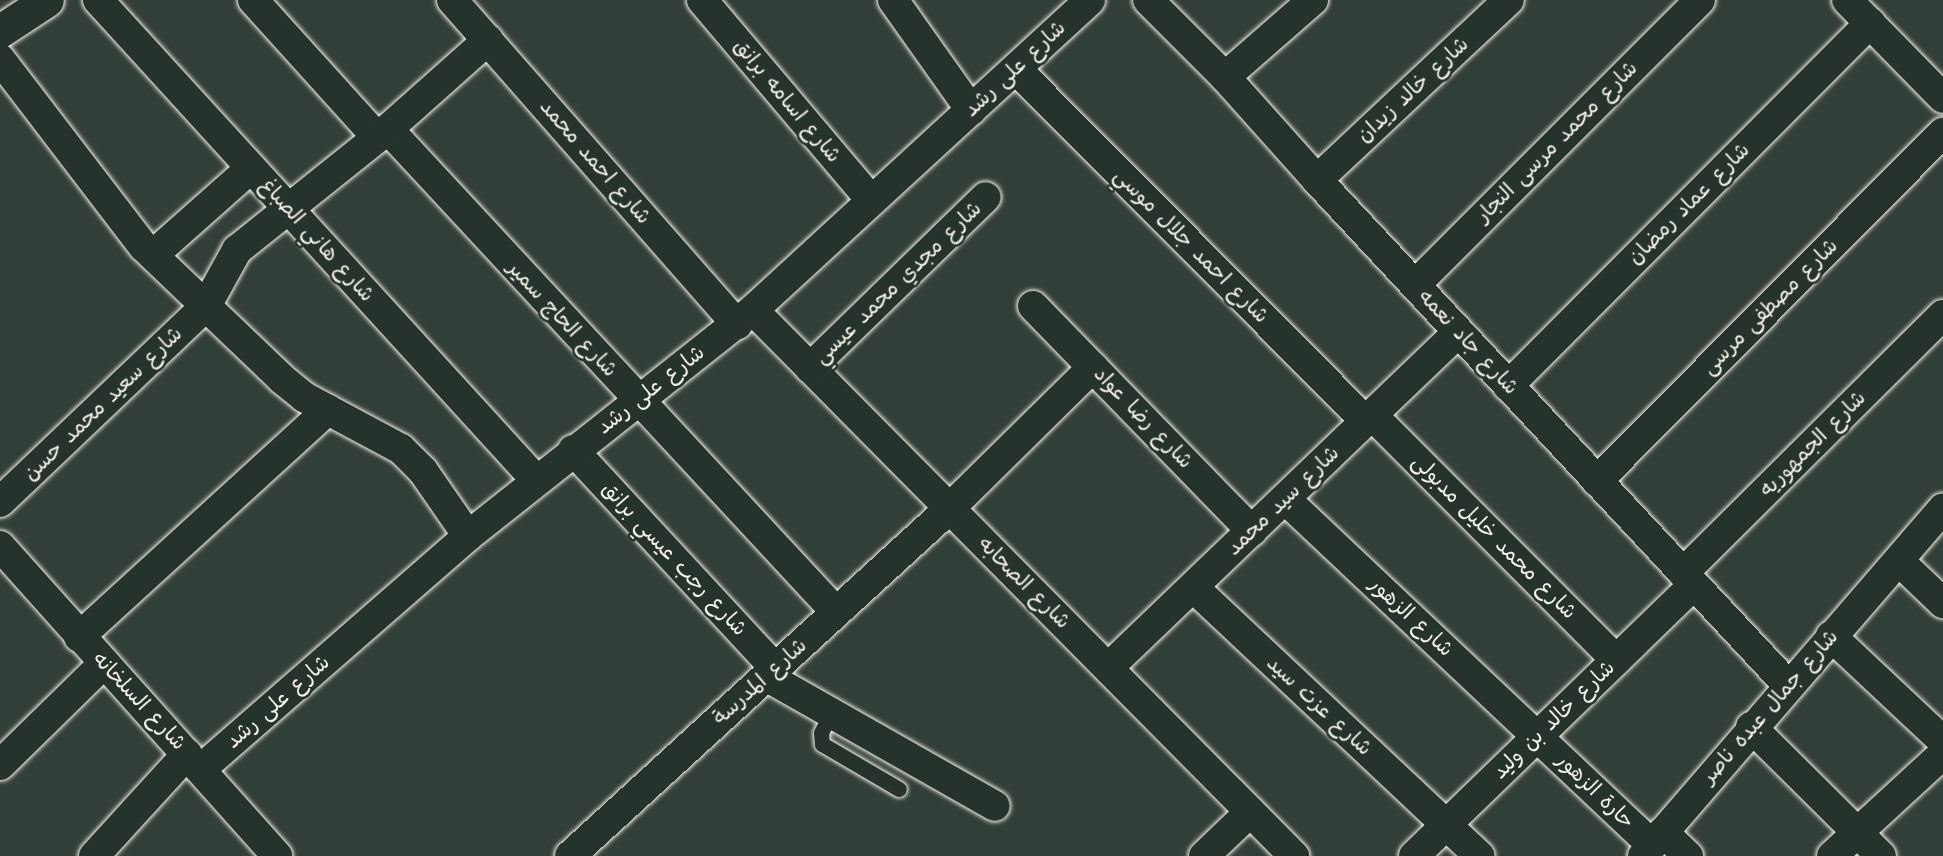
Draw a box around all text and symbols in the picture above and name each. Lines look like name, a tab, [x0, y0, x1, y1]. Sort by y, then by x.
street label: شارع على رشد	[959, 16, 1071, 122]
street label: شارع خالد زيدان	[1352, 32, 1474, 148]
street label: شارع اسامه برانق	[728, 34, 846, 168]
street label: شارع محمد مرسى النجار	[1471, 56, 1643, 228]
street label: شارع احمد محمد	[534, 95, 656, 229]
street label: شارع عماد رمضان	[1623, 138, 1755, 270]
street label: شارع احمد جلال موسي	[1108, 163, 1274, 329]
street label: شارع هاني الصباغ	[255, 173, 379, 307]
street label: شارع مجدي محمد عيسي	[809, 196, 987, 370]
street label: شارع مصطفى مرسى	[1697, 234, 1843, 380]
street label: شارع الحاج سمير	[502, 256, 622, 382]
street label: شارع جاد نعمه	[1413, 284, 1523, 400]
street label: شارع سعيد محمد حسن	[18, 322, 188, 486]
street label: شارع على رشد	[592, 340, 710, 440]
street label: شارع رضا عواد	[1088, 362, 1198, 474]
street label: شارع الجمهوريه	[1755, 386, 1871, 502]
street label: شارع سيد محمد	[1221, 441, 1345, 561]
street label: شارع محمد خليل مدبولى	[1406, 449, 1582, 625]
street label: شارع رجب عيسي برانق	[596, 477, 752, 641]
street label: شارع الصحابه	[973, 532, 1075, 634]
street label: شارع الزهور	[1364, 572, 1458, 662]
street label: شارع جمال عبده ناصر	[1696, 625, 1844, 789]
street label: شارع المدرسة	[708, 633, 812, 731]
street label: شارع السلخانه	[87, 646, 191, 756]
street label: شارع على رشد	[221, 650, 335, 754]
street label: شارع عزت سيد	[1261, 651, 1377, 761]
street label: شارع خالد بن وليد	[1488, 655, 1620, 785]
street label: حارة الزهور	[1551, 748, 1639, 834]

